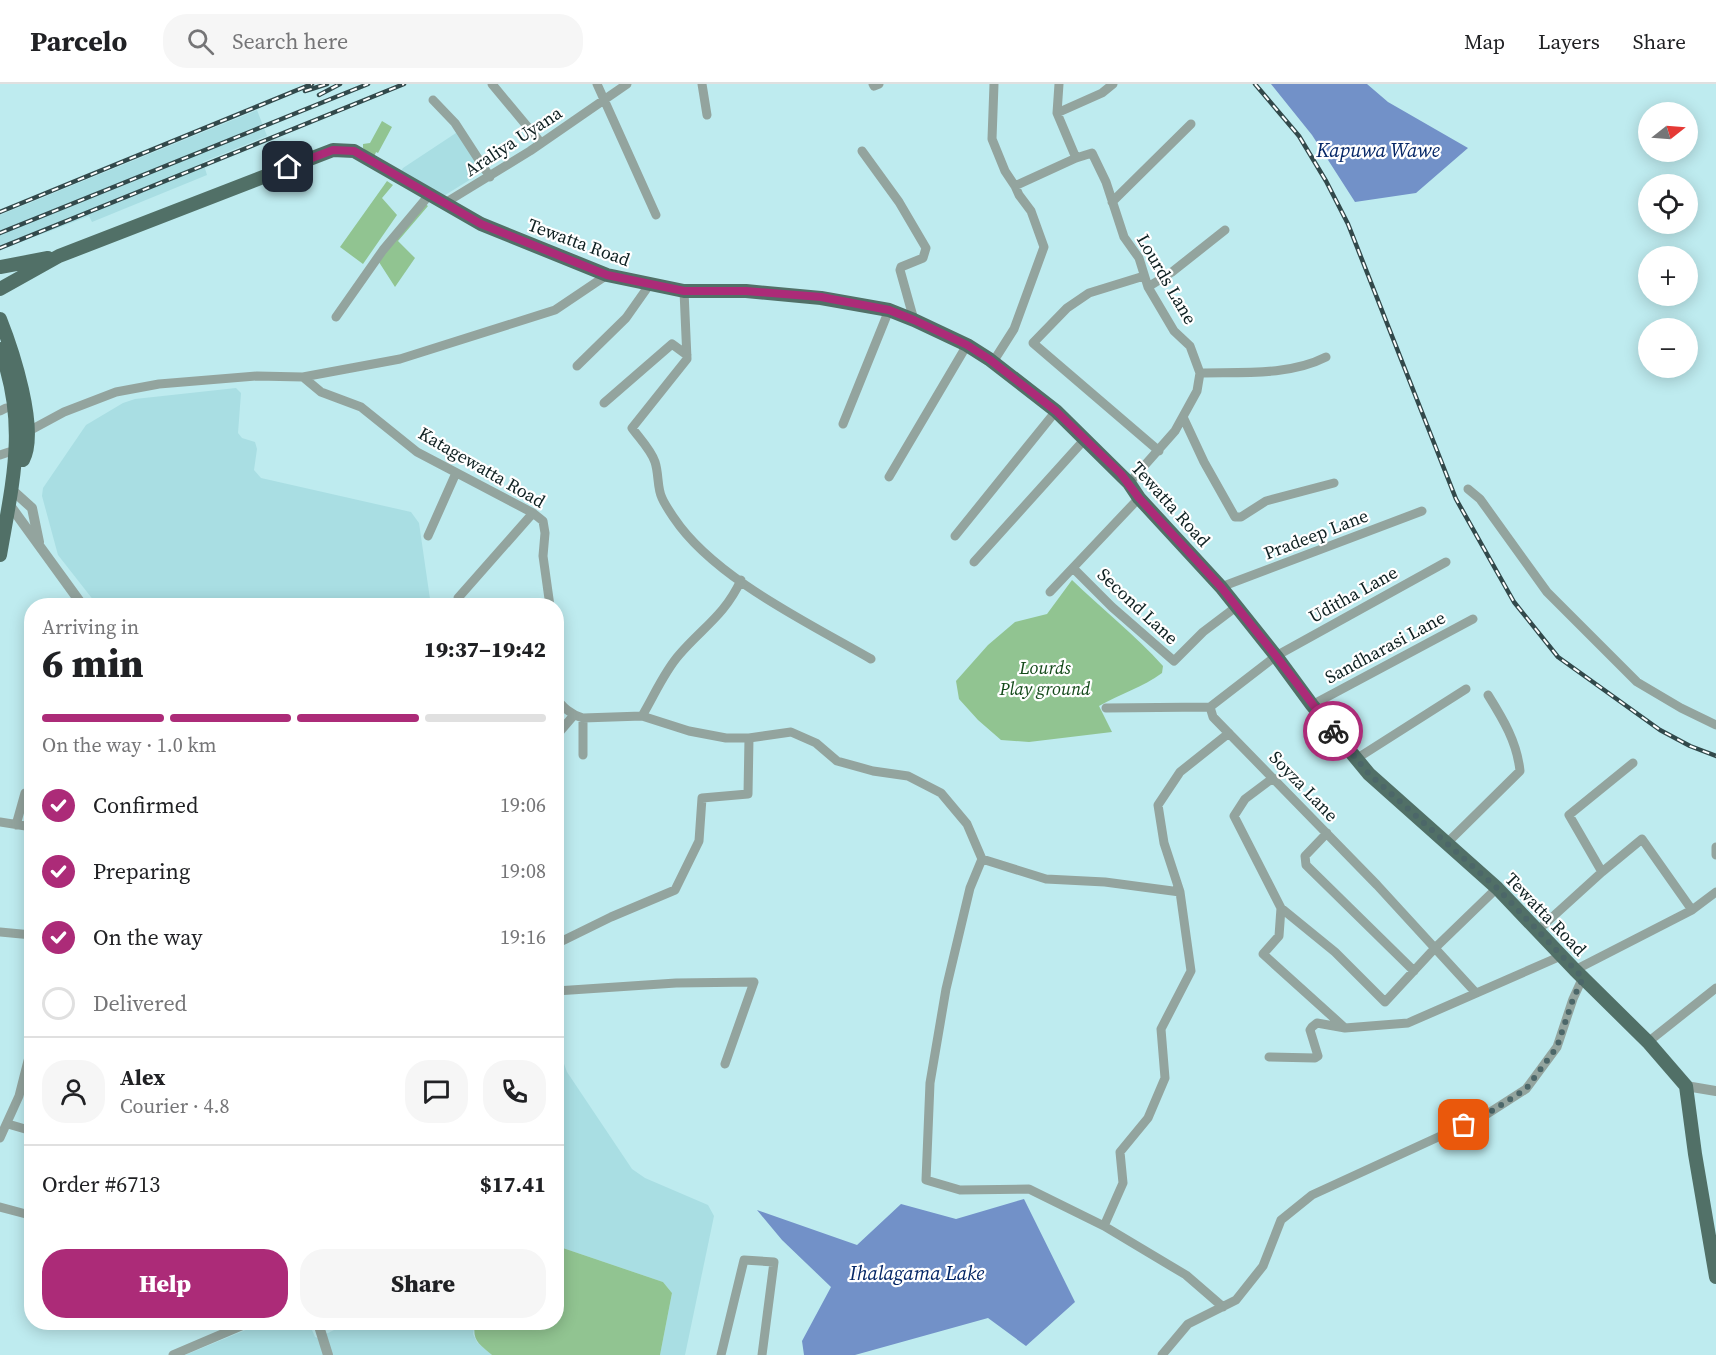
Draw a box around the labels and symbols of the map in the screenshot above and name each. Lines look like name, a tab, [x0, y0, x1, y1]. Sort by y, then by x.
street label: Araliya Uyana	[459, 100, 567, 182]
north arrow	[1638, 102, 1698, 162]
water label: Kapuwa Wawe	[1315, 136, 1440, 164]
pin	[262, 141, 313, 192]
street label: Tewatta Road	[524, 212, 634, 272]
street label: Lourds Lane	[1131, 229, 1203, 329]
street label: Katagewatta Road	[414, 421, 550, 513]
street label: Tewatta Road	[1126, 456, 1216, 552]
street label: Pradeep Lane	[1260, 503, 1372, 565]
street label: Uditha Lane	[1304, 559, 1402, 629]
street label: Second Lane	[1092, 562, 1184, 650]
street label: Sandharasi Lane	[1320, 605, 1450, 689]
park label: Lourds Play ground	[998, 655, 1091, 701]
courier	[1303, 701, 1363, 761]
street label: Soyza Lane	[1264, 745, 1344, 827]
street label: Tewatta Road	[1500, 867, 1592, 961]
pin	[1438, 1099, 1489, 1150]
water label: Ihalagama Lake	[849, 1259, 984, 1287]

